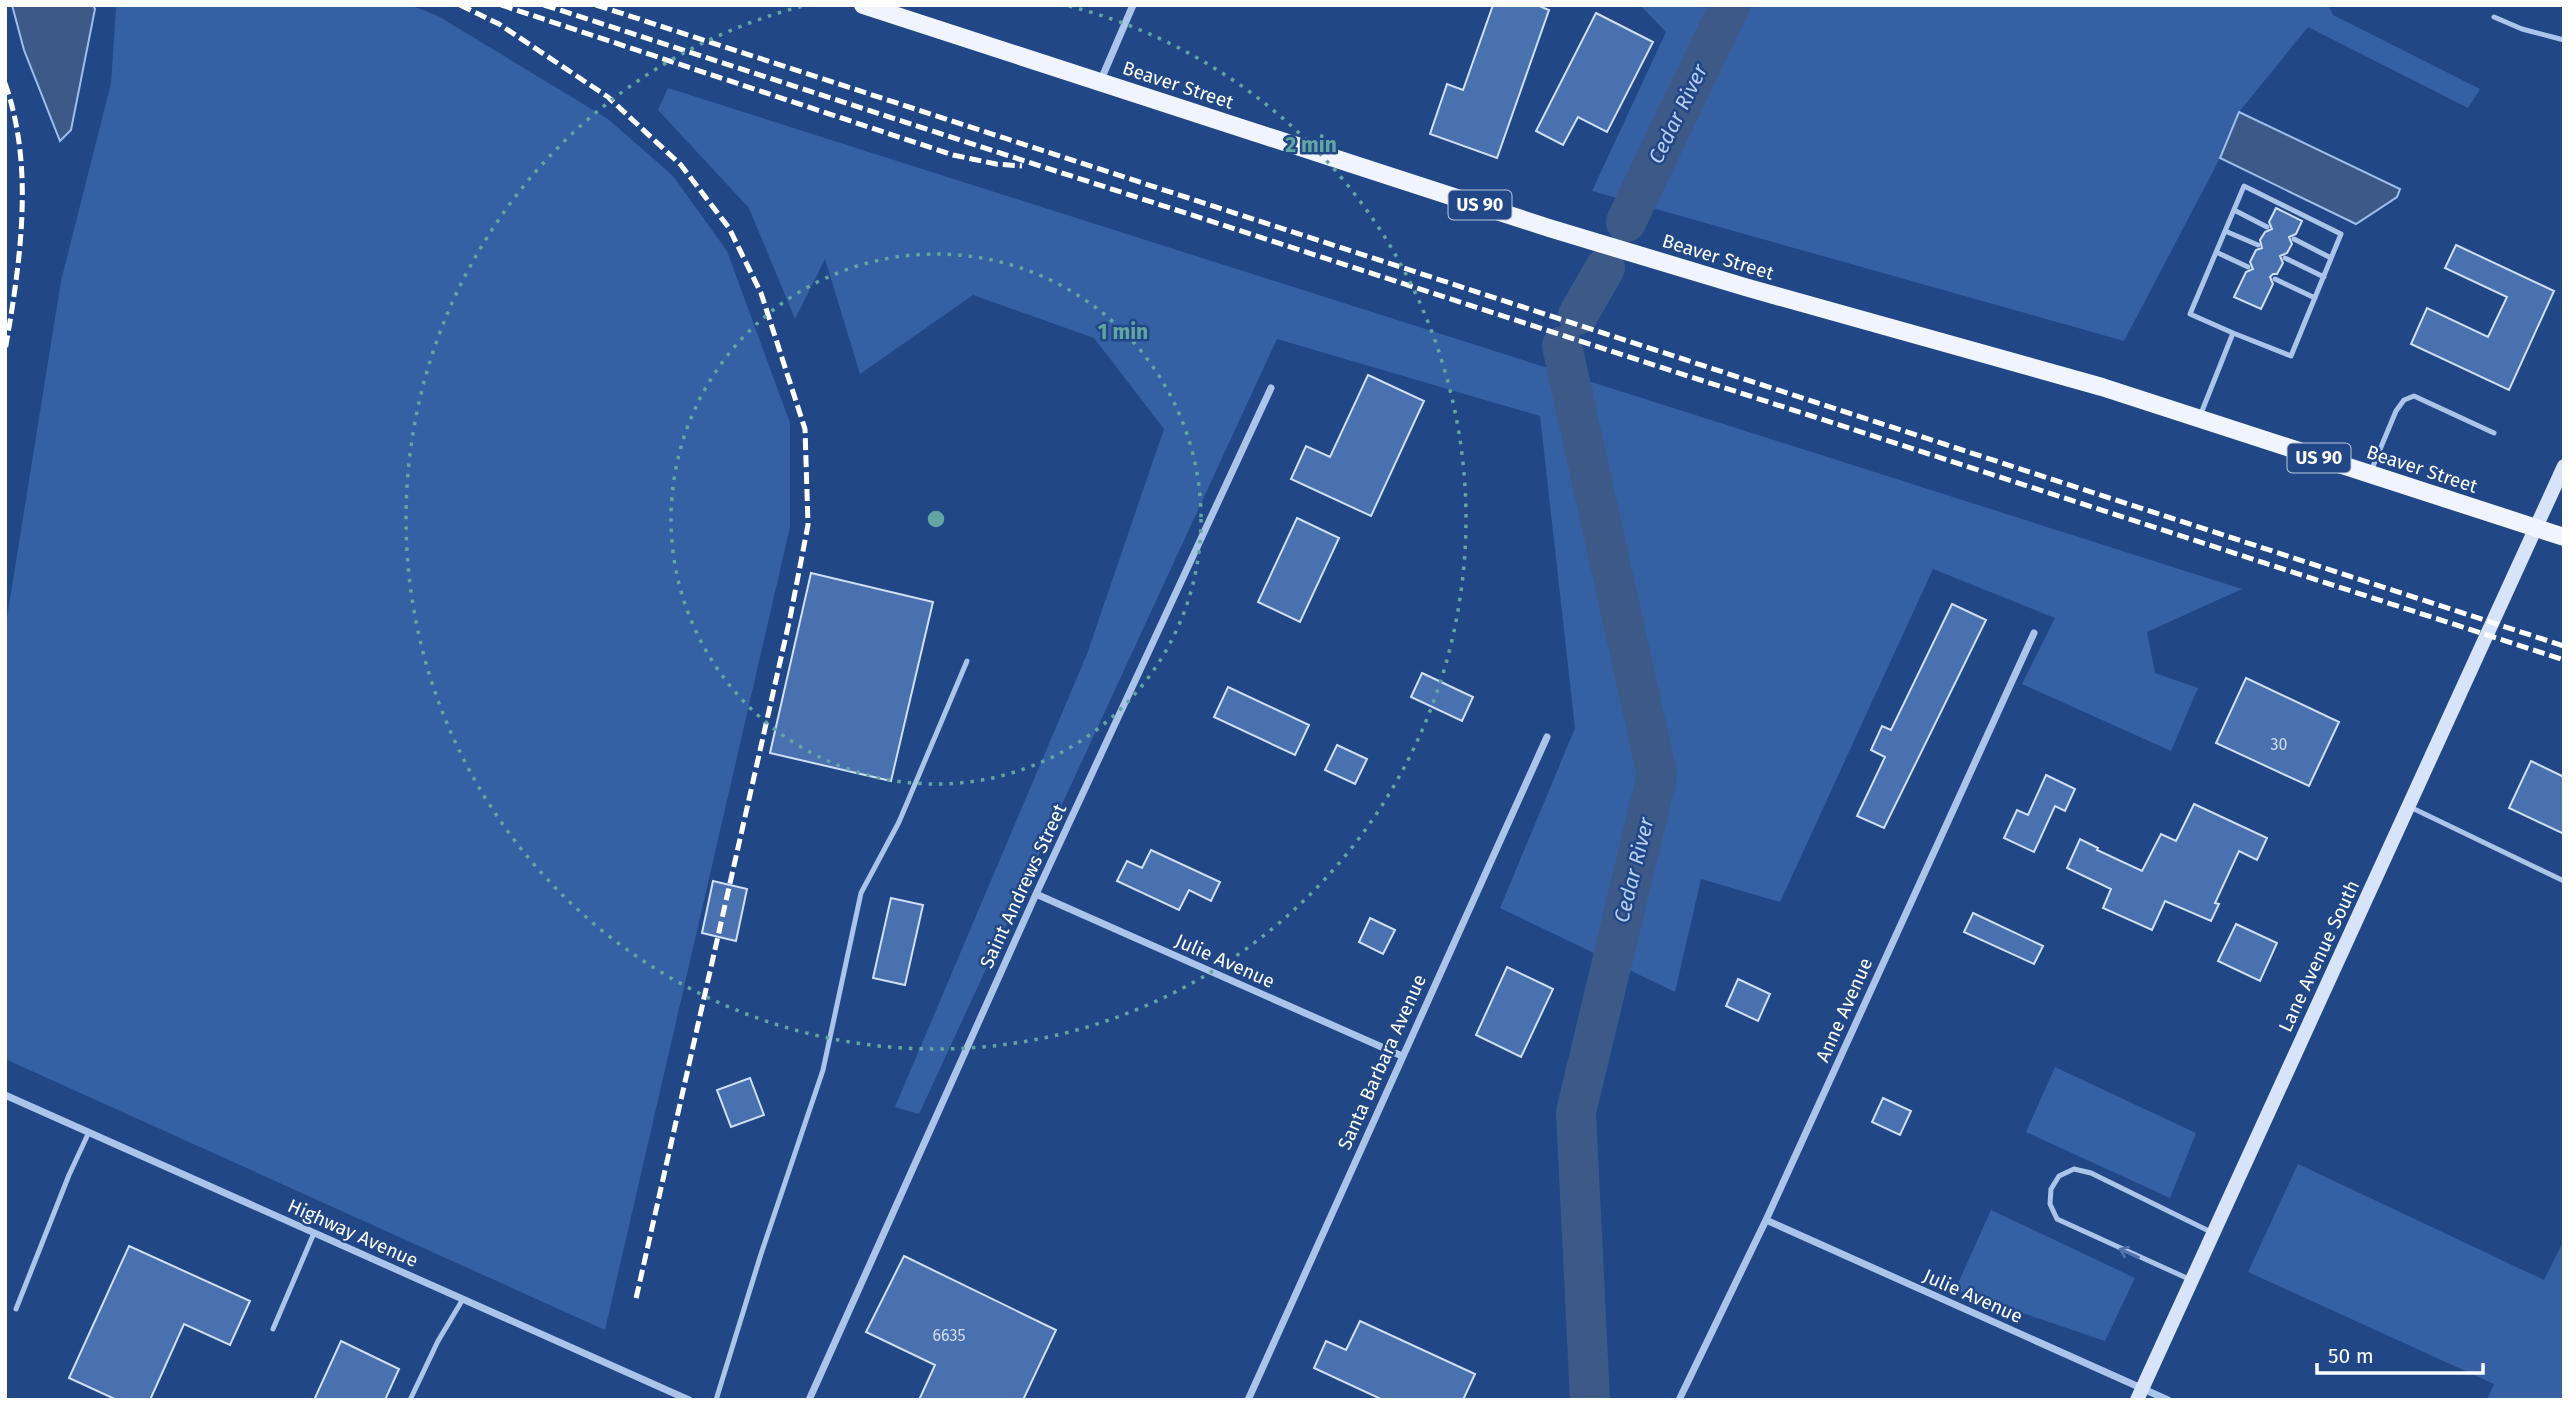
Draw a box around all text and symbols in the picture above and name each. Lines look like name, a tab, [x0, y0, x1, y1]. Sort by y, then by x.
street label: Beaver Street	[1120, 56, 1237, 114]
water label: Cedar River	[1643, 59, 1714, 168]
text: 2 min	[1285, 132, 1337, 158]
road number: US 90	[1448, 190, 1512, 220]
street label: Beaver Street	[1660, 229, 1777, 285]
text: 1 min	[1098, 319, 1148, 345]
street label: Beaver Street	[2364, 440, 2481, 498]
road number: US 90	[2288, 444, 2350, 472]
centre of rings	[924, 507, 948, 531]
house number: 30	[2271, 735, 2288, 754]
street label: Saint Andrews Street	[975, 800, 1071, 972]
water label: Cedar River	[1608, 814, 1660, 925]
street label: Lane Avenue South	[2274, 876, 2364, 1036]
street label: Julie Avenue	[1172, 929, 1278, 993]
street label: Anne Avenue	[1811, 954, 1877, 1066]
street label: Santa Barbara Avenue	[1333, 971, 1431, 1153]
street label: Highway Avenue	[284, 1194, 422, 1272]
one-way arrow	[2119, 1245, 2140, 1258]
street label: Julie Avenue	[1920, 1264, 2026, 1328]
house number: 6635	[933, 1326, 965, 1345]
scale bar	[2317, 1332, 2483, 1376]
text: 50 m	[2328, 1343, 2374, 1369]

